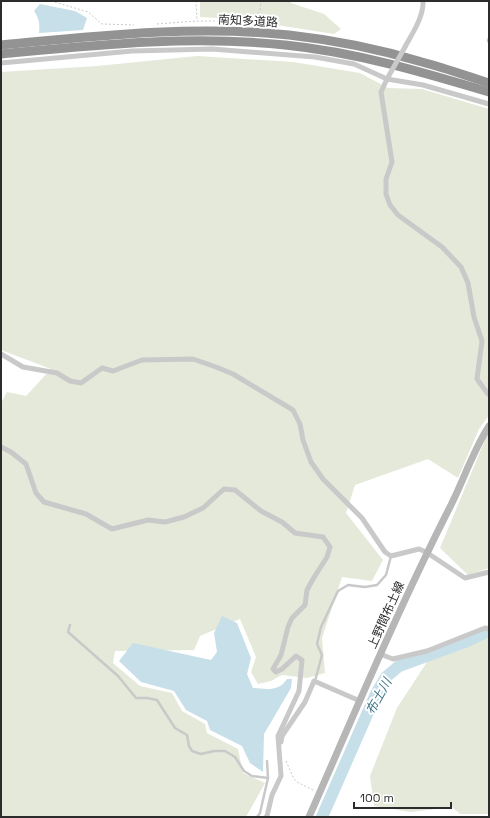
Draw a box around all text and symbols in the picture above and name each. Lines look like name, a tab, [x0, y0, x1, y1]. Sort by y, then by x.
street label: 南知多道路	[218, 11, 278, 31]
street label: 上野間布土線	[364, 579, 408, 651]
water label: 布土川	[362, 673, 396, 717]
scale bar	[354, 784, 451, 810]
text: 100 m	[360, 790, 394, 806]

